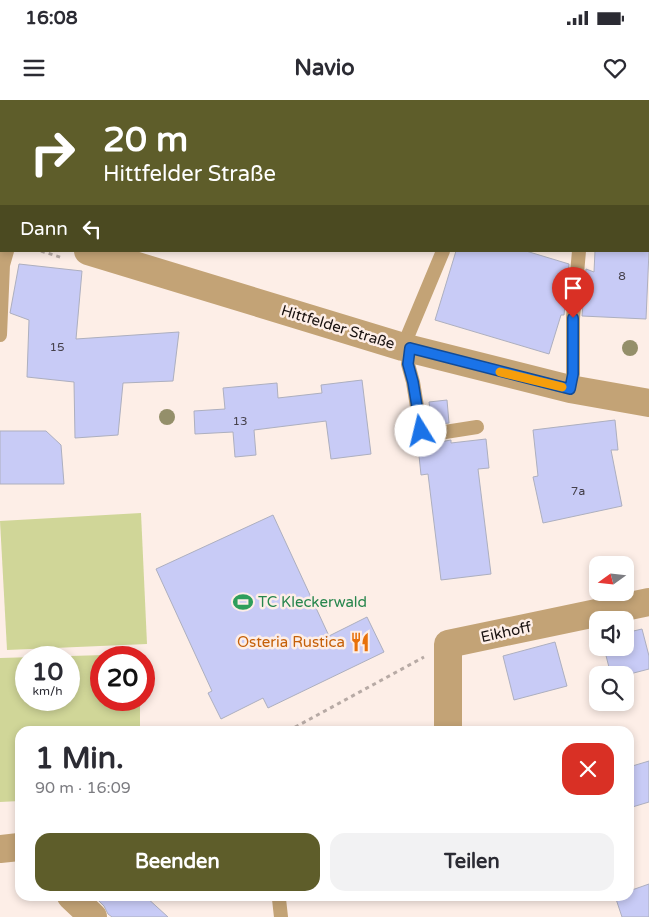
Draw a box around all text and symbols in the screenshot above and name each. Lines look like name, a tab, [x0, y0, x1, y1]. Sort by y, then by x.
text: 16:08	[25, 7, 78, 29]
icon: menu	[20, 54, 48, 82]
icon: heart	[601, 54, 629, 82]
text: Navio	[294, 55, 355, 81]
text: 20 m	[103, 119, 188, 161]
icon: right	[20, 120, 85, 185]
text: Hittfelder Straße	[103, 161, 276, 187]
icon: left	[78, 215, 106, 243]
text: Dann	[20, 218, 68, 240]
pin	[552, 267, 594, 318]
house number: 8	[618, 269, 626, 283]
icon: arrive	[559, 274, 587, 302]
street label: Hittfelder Straße	[279, 301, 397, 353]
house number: 15	[49, 340, 65, 354]
position arrow	[394, 404, 446, 456]
house number: 13	[232, 414, 248, 428]
house number: 7a	[571, 484, 585, 498]
north arrow	[589, 556, 634, 601]
map controls	[589, 556, 634, 711]
sports icon: TC Kleckerwald	[232, 591, 254, 613]
place label: TC Kleckerwald	[258, 593, 367, 611]
button: sound	[589, 611, 634, 656]
street label: Eikhoff	[479, 618, 533, 646]
restaurant icon: Osteria Rustica	[349, 631, 371, 653]
place label: Osteria Rustica	[237, 633, 345, 651]
speed limit sign: 20	[90, 646, 155, 711]
text: 10	[32, 657, 63, 687]
button: search	[589, 666, 634, 711]
text: km/h	[32, 684, 63, 698]
text: 1 Min.	[35, 740, 124, 777]
button: close	[562, 743, 614, 795]
text: 90 m · 16:09	[35, 778, 131, 798]
button: Beenden	[35, 833, 320, 891]
button: Teilen	[330, 833, 614, 891]

